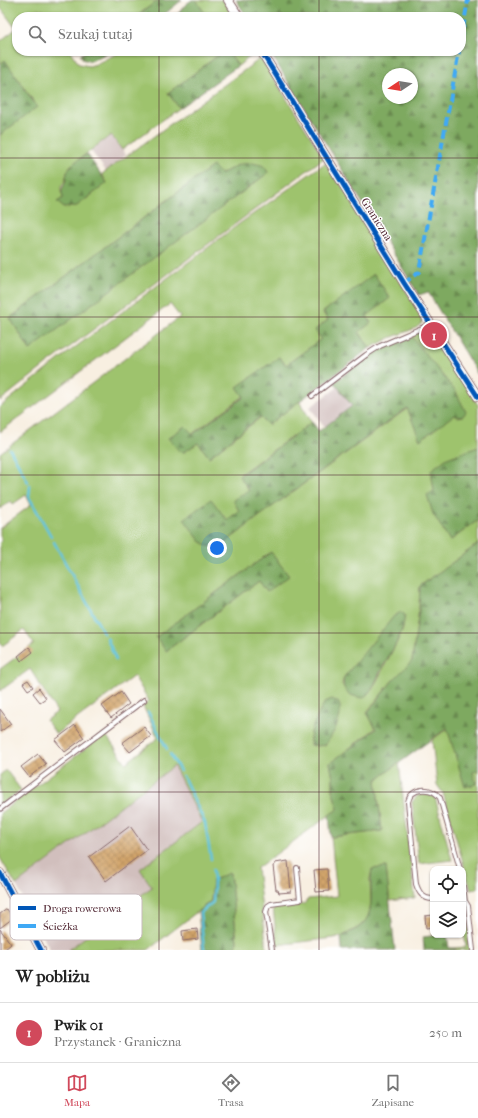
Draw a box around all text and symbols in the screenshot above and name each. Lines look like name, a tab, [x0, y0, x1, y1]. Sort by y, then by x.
search box	[12, 12, 466, 56]
icon: search	[26, 23, 48, 45]
text: Szukaj tutaj	[58, 25, 132, 43]
north arrow	[382, 68, 418, 104]
street label: Graniczna	[358, 195, 395, 244]
pin: 1	[421, 320, 447, 350]
your location	[207, 538, 227, 558]
map controls	[430, 866, 466, 938]
button: locate	[430, 866, 466, 902]
legend	[10, 894, 142, 940]
text: Droga rowerowa	[43, 902, 122, 915]
button: layers	[430, 902, 466, 938]
text: Ścieżka	[43, 920, 79, 933]
text: W pobliżu	[16, 966, 90, 986]
text: Pwik 01	[54, 1016, 103, 1034]
text: 1	[27, 1025, 31, 1040]
text: 250 m	[429, 1025, 462, 1040]
text: Przystanek · Graniczna	[54, 1034, 181, 1049]
tab: Mapa	[64, 1072, 90, 1109]
tab: Trasa	[218, 1072, 244, 1109]
tab: Zapisane	[371, 1072, 414, 1109]

